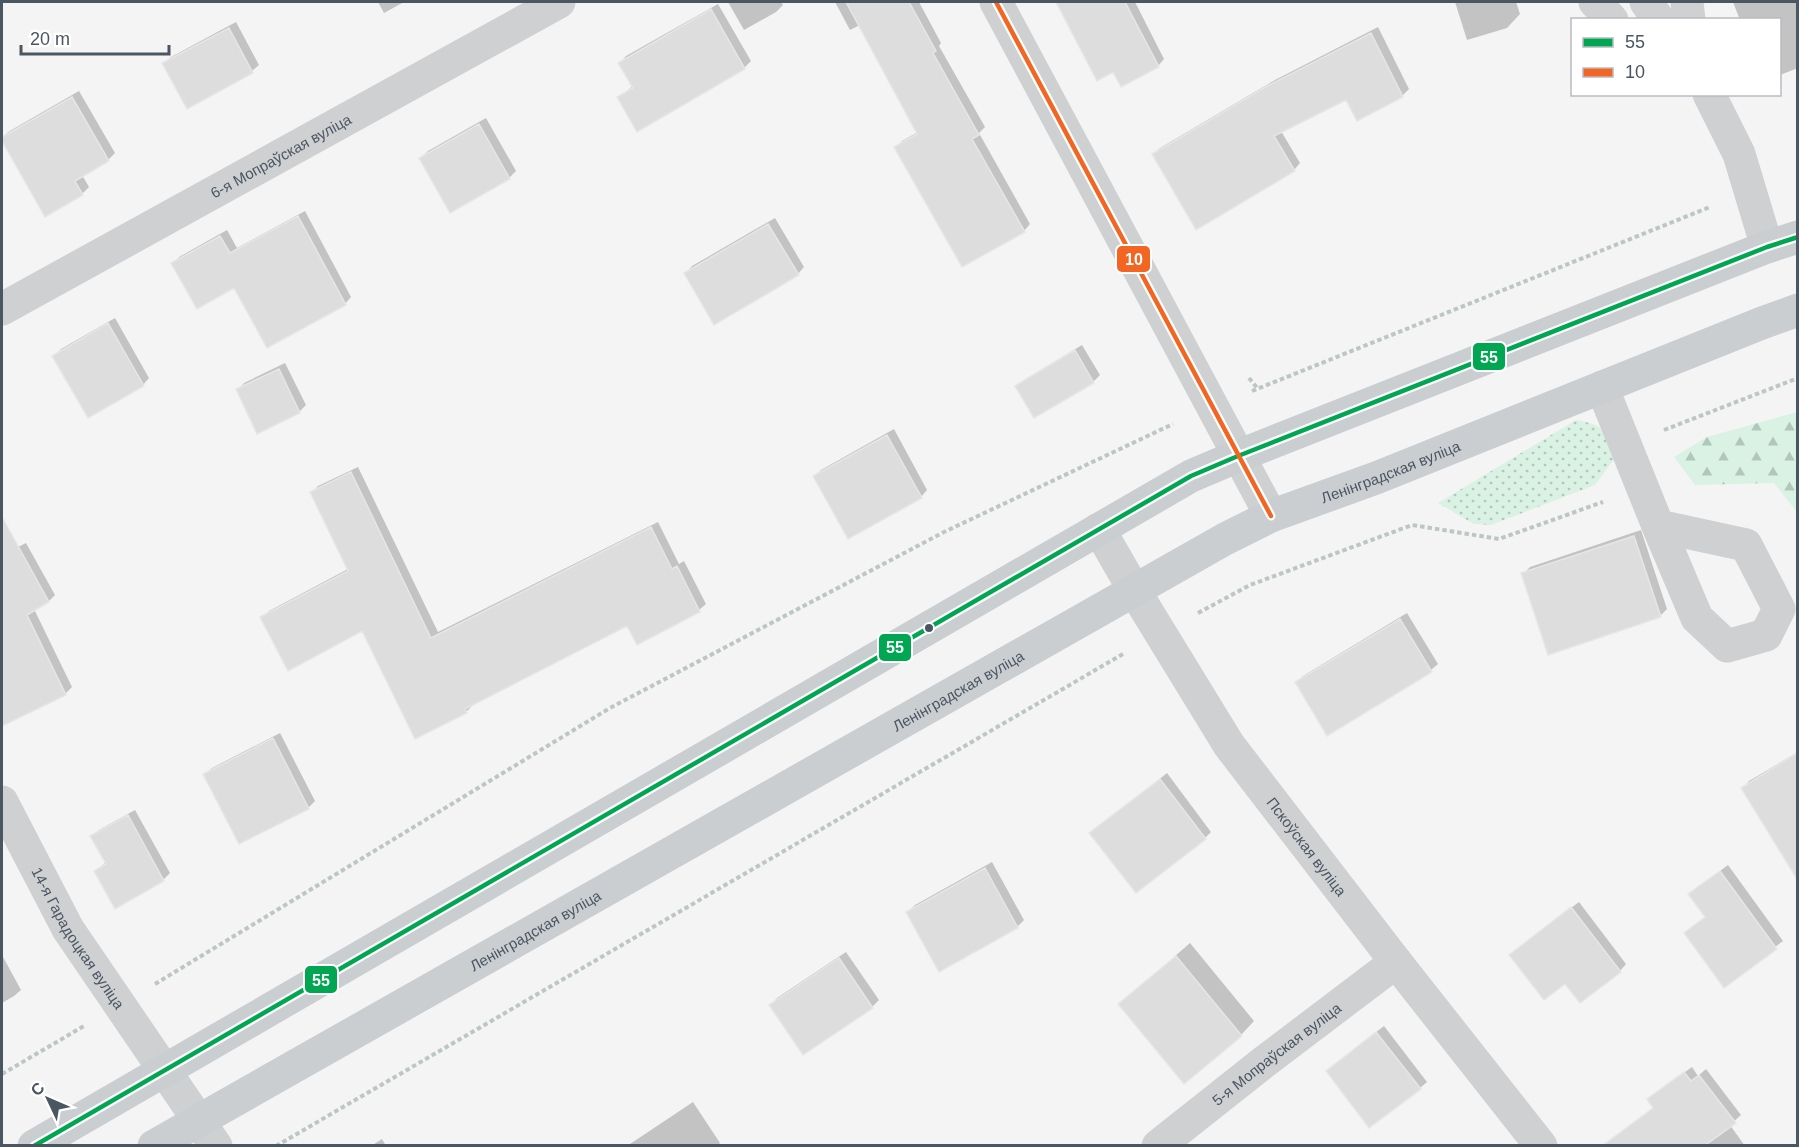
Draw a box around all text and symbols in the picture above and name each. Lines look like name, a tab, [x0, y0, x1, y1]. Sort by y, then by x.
scale bar	[21, 18, 170, 56]
legend	[1571, 18, 1781, 96]
text: 20 m	[30, 29, 70, 49]
text: 55	[1625, 32, 1645, 52]
text: 10	[1625, 62, 1645, 82]
street label: 6-я Мопраўская вуліца	[207, 110, 354, 201]
line badge: 10	[1116, 245, 1151, 273]
text: 10	[1125, 251, 1143, 268]
line badge: 55	[1472, 342, 1506, 371]
text: 55	[1480, 349, 1498, 366]
street label: Ленінградская вуліца	[1318, 436, 1463, 506]
unlabelled marker	[923, 622, 935, 634]
line badge: 55	[878, 633, 912, 662]
text: 55	[886, 639, 904, 656]
street label: Ленінградская вуліца	[889, 646, 1027, 734]
street label: Пскоўская вуліца	[1264, 794, 1351, 900]
street label: 14-я Гарадоцкая вуліца	[29, 864, 129, 1012]
street label: Ленінградская вуліца	[466, 886, 604, 974]
line badge: 55	[304, 965, 338, 994]
text: 55	[312, 972, 330, 989]
street label: 5-я Мопраўская вуліца	[1208, 998, 1344, 1109]
north arrow	[18, 1069, 78, 1129]
text: С	[27, 1079, 48, 1099]

